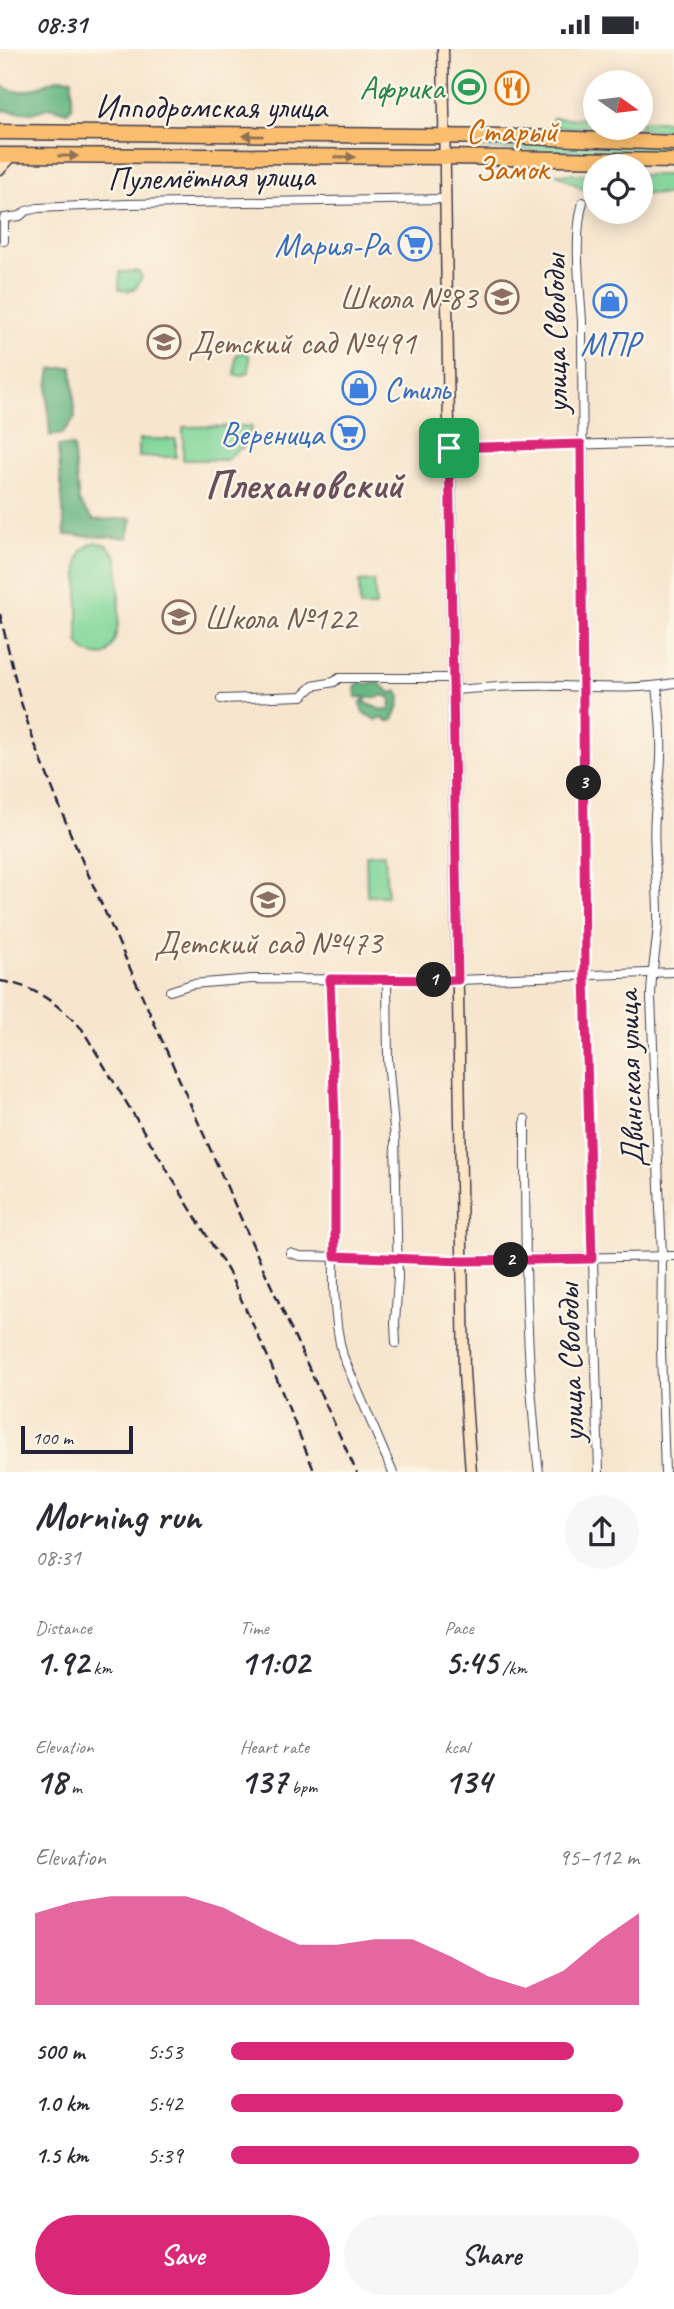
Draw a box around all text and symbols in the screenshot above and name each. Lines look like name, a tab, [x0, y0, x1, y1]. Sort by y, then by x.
text: 08:31	[35, 8, 87, 41]
place label: Африка	[360, 67, 446, 109]
sports icon: Африка	[450, 68, 488, 106]
restaurant icon: Старый Замок	[493, 69, 531, 107]
north arrow	[583, 70, 653, 140]
map controls	[583, 70, 653, 224]
street label: Ипподромская улица	[95, 86, 329, 128]
place label: Старый Замок	[466, 110, 560, 190]
one-way arrow	[242, 130, 264, 141]
one-way arrow	[57, 150, 79, 161]
one-way arrow	[334, 151, 356, 163]
street label: Пулемётная улица	[107, 154, 317, 200]
button: locate	[583, 154, 653, 224]
place label: Мария-Ра	[275, 224, 393, 266]
supermarket icon: Мария-Ра	[396, 225, 434, 263]
street label: улица Свободы	[533, 252, 577, 416]
place label: Школа №83	[339, 277, 479, 319]
school or university icon: Школа №83	[483, 278, 521, 316]
shop icon: МПР	[591, 282, 629, 320]
place label: Детский сад №491	[188, 322, 418, 364]
school or university icon: Детский сад №491	[145, 323, 183, 361]
place label: МПР	[580, 323, 644, 365]
place label: Стиль	[384, 368, 452, 410]
shop icon: Стиль	[340, 369, 378, 407]
place label: Вереница	[221, 413, 327, 455]
supermarket icon: Вереница	[329, 414, 367, 452]
pin	[419, 418, 479, 478]
icon: arrive	[430, 429, 468, 467]
district label: Плехановский	[205, 460, 406, 510]
place label: Школа №122	[204, 597, 360, 639]
school or university icon: Школа №122	[160, 598, 198, 636]
pin: 3	[566, 765, 602, 801]
text: 3	[579, 770, 588, 794]
school or university icon: Детский сад №473	[249, 881, 287, 919]
place label: Детский сад №473	[154, 922, 384, 964]
pin: 1	[416, 963, 452, 997]
text: 1	[429, 967, 438, 991]
street label: Двинская улица	[606, 987, 654, 1168]
pin: 2	[494, 1243, 528, 1277]
text: 2	[506, 1247, 515, 1271]
street label: улица Свободы	[546, 1280, 594, 1445]
scale bar	[21, 1423, 133, 1455]
text: 100 m	[32, 1426, 73, 1450]
text: Morning run	[35, 1493, 201, 1540]
button: share	[565, 1495, 639, 1569]
text: 08:31	[35, 1543, 81, 1572]
text: Distance	[35, 1616, 92, 1640]
text: Time	[240, 1616, 269, 1640]
text: Pace	[444, 1616, 474, 1640]
text: 1.92	[35, 1640, 89, 1685]
text: 11:02	[240, 1640, 310, 1685]
text: 5:45	[444, 1640, 497, 1685]
text: km	[89, 1656, 112, 1680]
text: /km	[497, 1656, 527, 1680]
text: Elevation	[35, 1735, 93, 1759]
text: Heart rate	[240, 1735, 309, 1759]
text: kcal	[444, 1735, 469, 1759]
text: 18	[35, 1759, 67, 1804]
text: 137	[240, 1759, 287, 1804]
text: 134	[444, 1759, 492, 1804]
text: m	[67, 1775, 82, 1799]
text: bpm	[287, 1775, 317, 1799]
text: Elevation	[35, 1843, 106, 1872]
text: 95–112 m	[559, 1843, 639, 1872]
text: 500 m	[35, 2037, 84, 2066]
text: 5:53	[147, 2037, 183, 2066]
text: 1.0 km	[35, 2089, 89, 2118]
text: 5:42	[147, 2089, 183, 2118]
text: 1.5 km	[35, 2141, 88, 2170]
text: 5:39	[147, 2141, 183, 2170]
button: Save	[35, 2215, 330, 2295]
button: Share	[344, 2215, 639, 2295]

